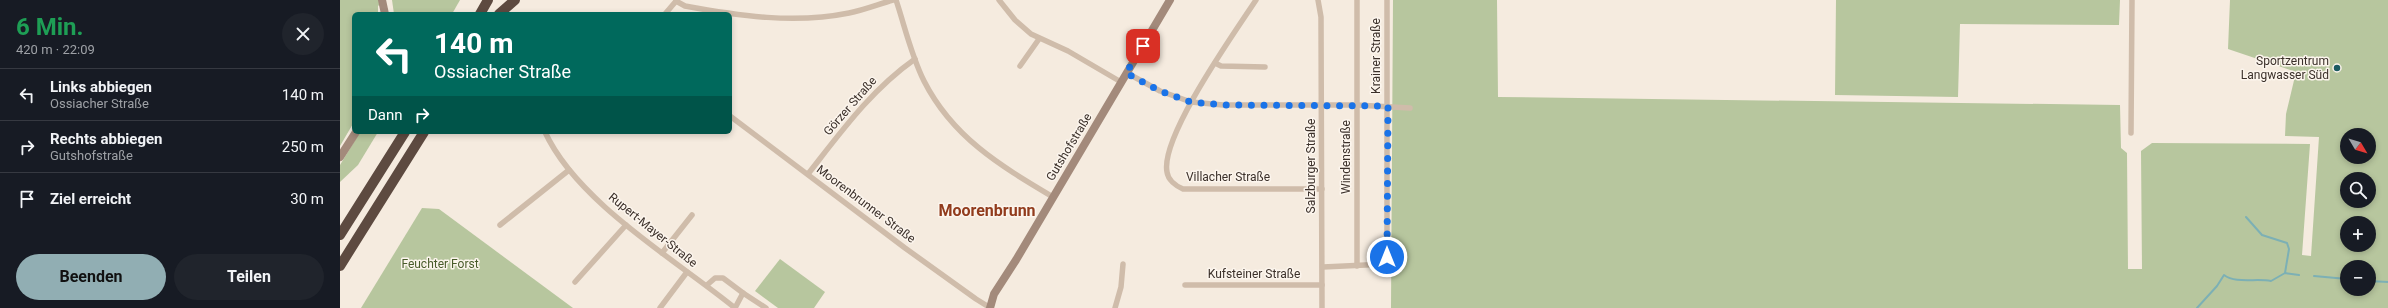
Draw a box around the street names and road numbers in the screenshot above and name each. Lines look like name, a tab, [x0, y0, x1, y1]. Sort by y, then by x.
street label: Krainer Straße	[1369, 18, 1383, 94]
street label: Görzer Straße	[821, 74, 879, 138]
street label: Gutshofstraße	[1043, 111, 1095, 183]
street label: Salzburger Straße	[1304, 119, 1318, 213]
street label: Windenstraße	[1339, 120, 1353, 194]
street label: Moorenbrunner Straße	[814, 162, 918, 246]
street label: Villacher Straße	[1186, 170, 1270, 184]
street label: Rupert-Mayer-Straße	[606, 190, 700, 270]
street label: Kufsteiner Straße	[1208, 267, 1300, 281]

